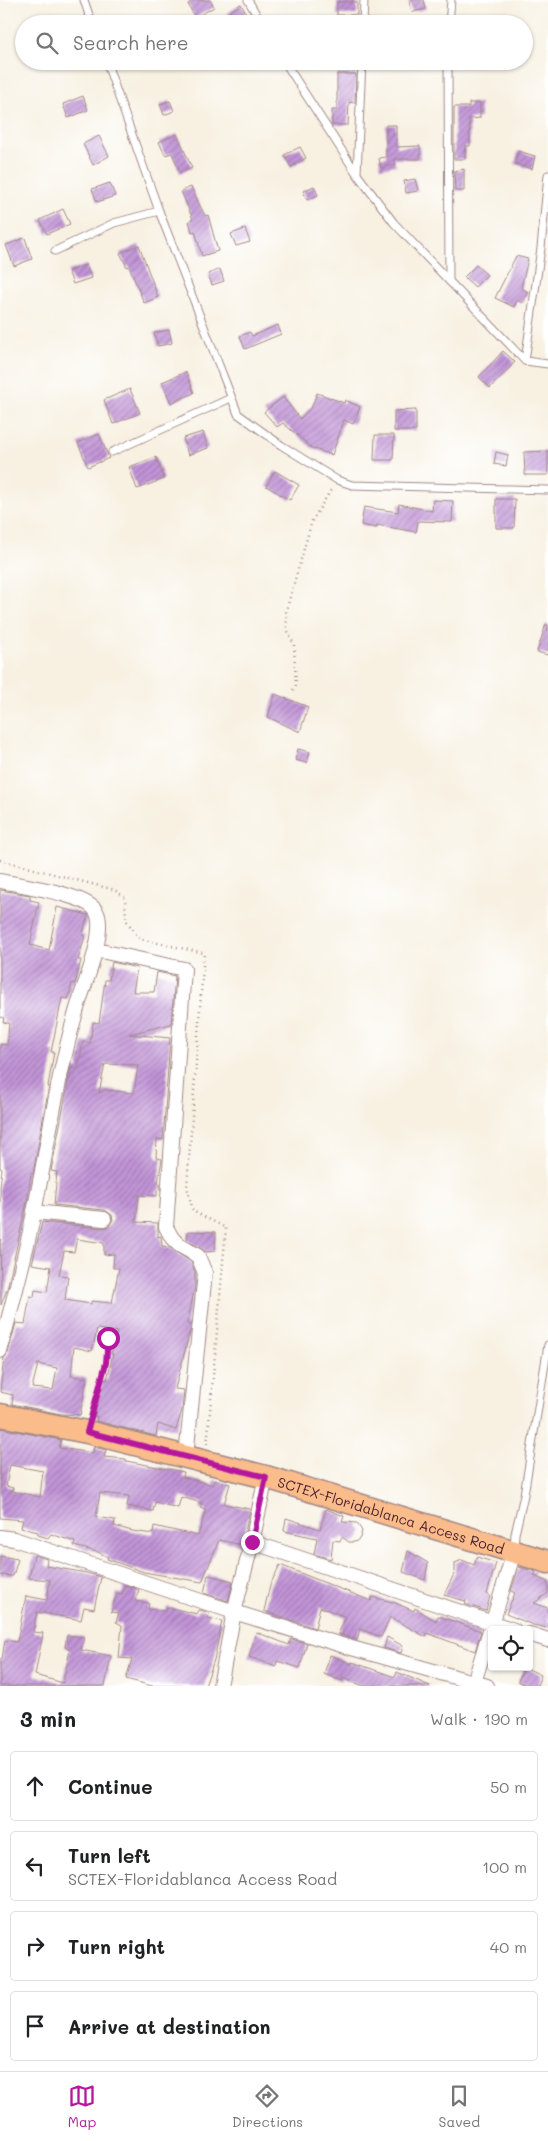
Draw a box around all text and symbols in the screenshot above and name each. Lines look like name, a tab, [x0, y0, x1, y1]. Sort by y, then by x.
search box	[15, 15, 533, 70]
icon: search	[33, 29, 61, 57]
text: Search here	[73, 30, 189, 55]
route start	[97, 1327, 120, 1350]
street label: SCTEX-Floridablanca Access Road	[276, 1472, 507, 1558]
route end	[241, 1531, 264, 1554]
map controls	[488, 1626, 533, 1671]
button: locate	[488, 1626, 533, 1671]
text: 3 min	[20, 1705, 76, 1732]
text: Walk · 190 m	[430, 1708, 528, 1729]
icon: ahead	[21, 1772, 49, 1800]
text: Continue	[68, 1774, 153, 1799]
text: 50 m	[490, 1776, 527, 1797]
text: Turn left	[68, 1843, 151, 1868]
icon: left	[21, 1852, 49, 1880]
text: 100 m	[482, 1856, 527, 1877]
text: SCTEX-Floridablanca Access Road	[68, 1868, 337, 1889]
icon: right	[21, 1932, 49, 1960]
text: Turn right	[68, 1934, 165, 1959]
text: 40 m	[490, 1936, 527, 1957]
icon: arrive	[21, 2012, 49, 2040]
text: Arrive at destination	[68, 2014, 271, 2039]
tab: Map	[68, 2082, 96, 2131]
tab: Directions	[232, 2082, 303, 2131]
tab: Saved	[439, 2082, 480, 2131]

